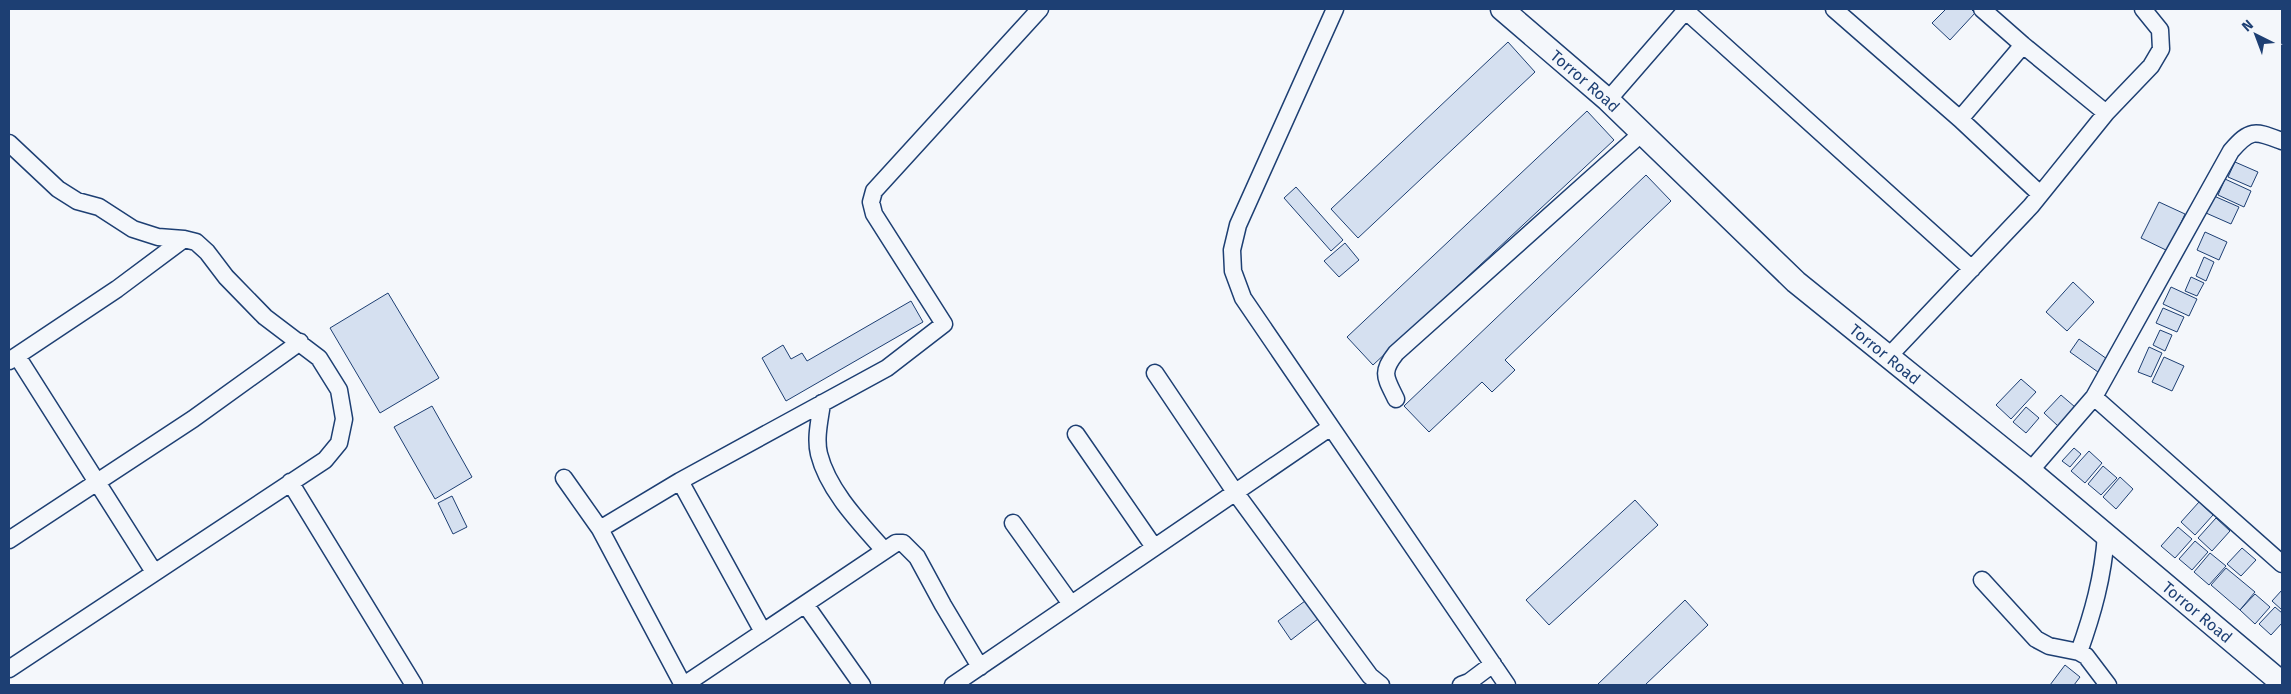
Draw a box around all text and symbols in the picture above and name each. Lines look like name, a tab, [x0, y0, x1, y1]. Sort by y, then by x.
north arrow	[2231, 10, 2281, 60]
text: N	[2238, 16, 2257, 35]
street label: Torror Road	[1547, 46, 1624, 116]
street label: Torror Road	[1846, 320, 1924, 389]
street label: Torror Road	[2158, 578, 2236, 647]

